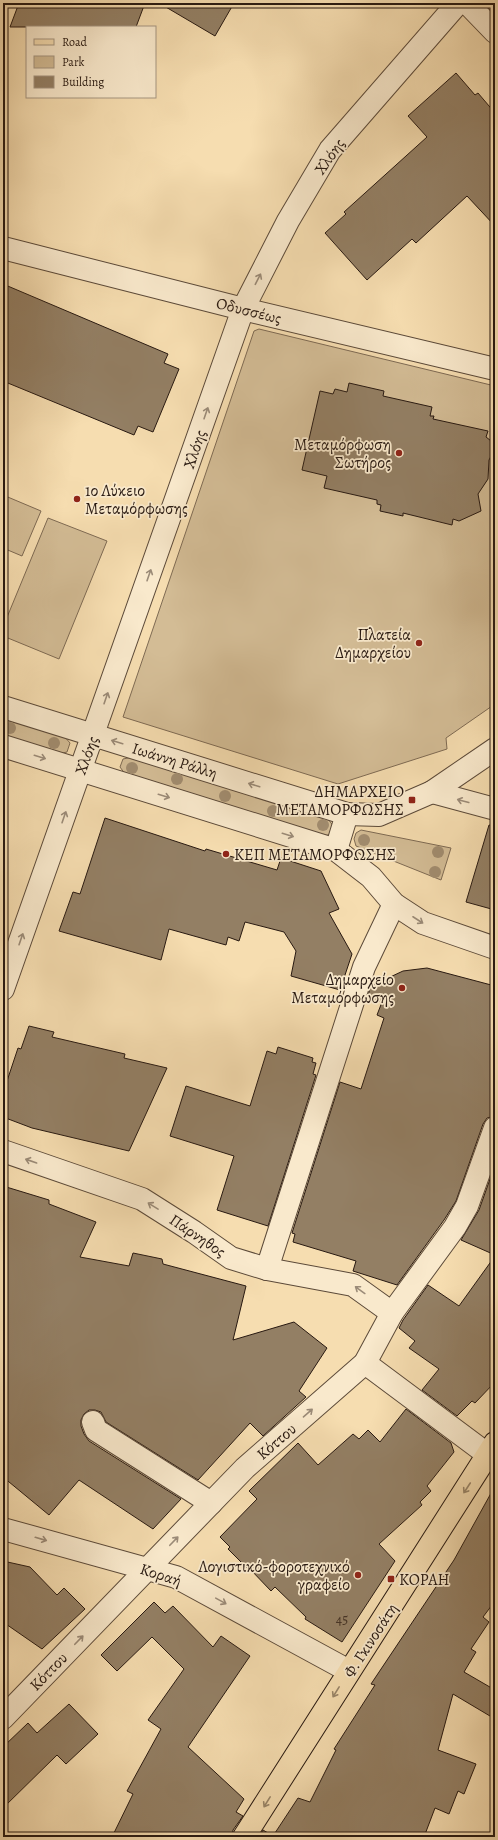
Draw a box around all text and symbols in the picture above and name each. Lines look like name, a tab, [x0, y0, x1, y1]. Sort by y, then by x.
legend	[26, 26, 156, 98]
text: Road	[62, 34, 88, 50]
text: Park	[62, 54, 85, 70]
text: Building	[62, 74, 104, 90]
street label: Χλόης	[309, 134, 350, 179]
one-way arrow	[255, 273, 262, 285]
street label: Οδυσσέως	[214, 292, 284, 330]
one-way arrow	[203, 408, 211, 420]
street label: Χλόης	[178, 427, 212, 472]
place label: Μεταμόρφωση Σωτήρος	[294, 434, 391, 474]
marker: Μεταμόρφωση Σωτήρος	[394, 448, 404, 458]
place label: 1ο Λύκειο Μεταμόρφωσης	[85, 480, 188, 520]
marker: 1ο Λύκειο Μεταμόρφωσης	[72, 494, 82, 504]
one-way arrow	[146, 569, 153, 582]
place label: Πλατεία Δημαρχείου	[335, 624, 411, 664]
marker: Πλατεία Δημαρχείου	[414, 638, 424, 648]
one-way arrow	[102, 692, 110, 704]
street label: Χλόης	[70, 733, 104, 778]
one-way arrow	[110, 738, 123, 745]
street label: Ιωάννη Ράλλη	[129, 738, 220, 784]
one-way arrow	[34, 754, 46, 762]
one-way arrow	[248, 781, 261, 788]
place label: ΔΗΜΑΡΧΕΙΟ ΜΕΤΑΜΟΡΦΩΣΗΣ	[276, 781, 404, 821]
one-way arrow	[158, 793, 171, 800]
marker: ΔΗΜΑΡΧΕΙΟ ΜΕΤΑΜΟΡΦΩΣΗΣ	[407, 795, 417, 805]
one-way arrow	[457, 797, 470, 804]
one-way arrow	[61, 811, 68, 824]
one-way arrow	[282, 832, 295, 839]
place label: ΚΕΠ ΜΕΤΑΜΟΡΦΩΣΗΣ	[234, 844, 396, 866]
marker: ΚΕΠ ΜΕΤΑΜΟΡΦΩΣΗΣ	[221, 849, 231, 859]
one-way arrow	[412, 916, 424, 924]
one-way arrow	[17, 934, 25, 946]
place label: Δημαρχείο Μεταμόρφωσης	[291, 969, 394, 1009]
marker: Δημαρχείο Μεταμόρφωσης	[397, 983, 407, 993]
one-way arrow	[25, 1157, 38, 1164]
one-way arrow	[147, 1201, 159, 1209]
street label: Πάρνηθος	[165, 1209, 230, 1263]
one-way arrow	[355, 1286, 366, 1294]
one-way arrow	[303, 1408, 313, 1417]
street label: Κόττου	[252, 1418, 301, 1465]
one-way arrow	[463, 1483, 471, 1494]
one-way arrow	[34, 1536, 47, 1543]
one-way arrow	[169, 1536, 179, 1546]
place label: Λογιστικό-φοροτεχνικό γραφείο	[197, 1556, 350, 1596]
street label: Κοραή	[137, 1558, 184, 1592]
place label: ΚΟΡΑΗ	[399, 1569, 450, 1591]
marker: Λογιστικό-φοροτεχνικό γραφείο	[353, 1570, 363, 1580]
marker: ΚΟΡΑΗ	[386, 1574, 396, 1584]
one-way arrow	[215, 1598, 227, 1605]
street label: Φ. Γκινοσάτη	[339, 1599, 403, 1682]
house number: 45	[336, 1610, 348, 1629]
one-way arrow	[74, 1635, 84, 1645]
street label: Κόττου	[25, 1648, 73, 1696]
one-way arrow	[332, 1686, 340, 1697]
one-way arrow	[262, 1796, 270, 1808]

